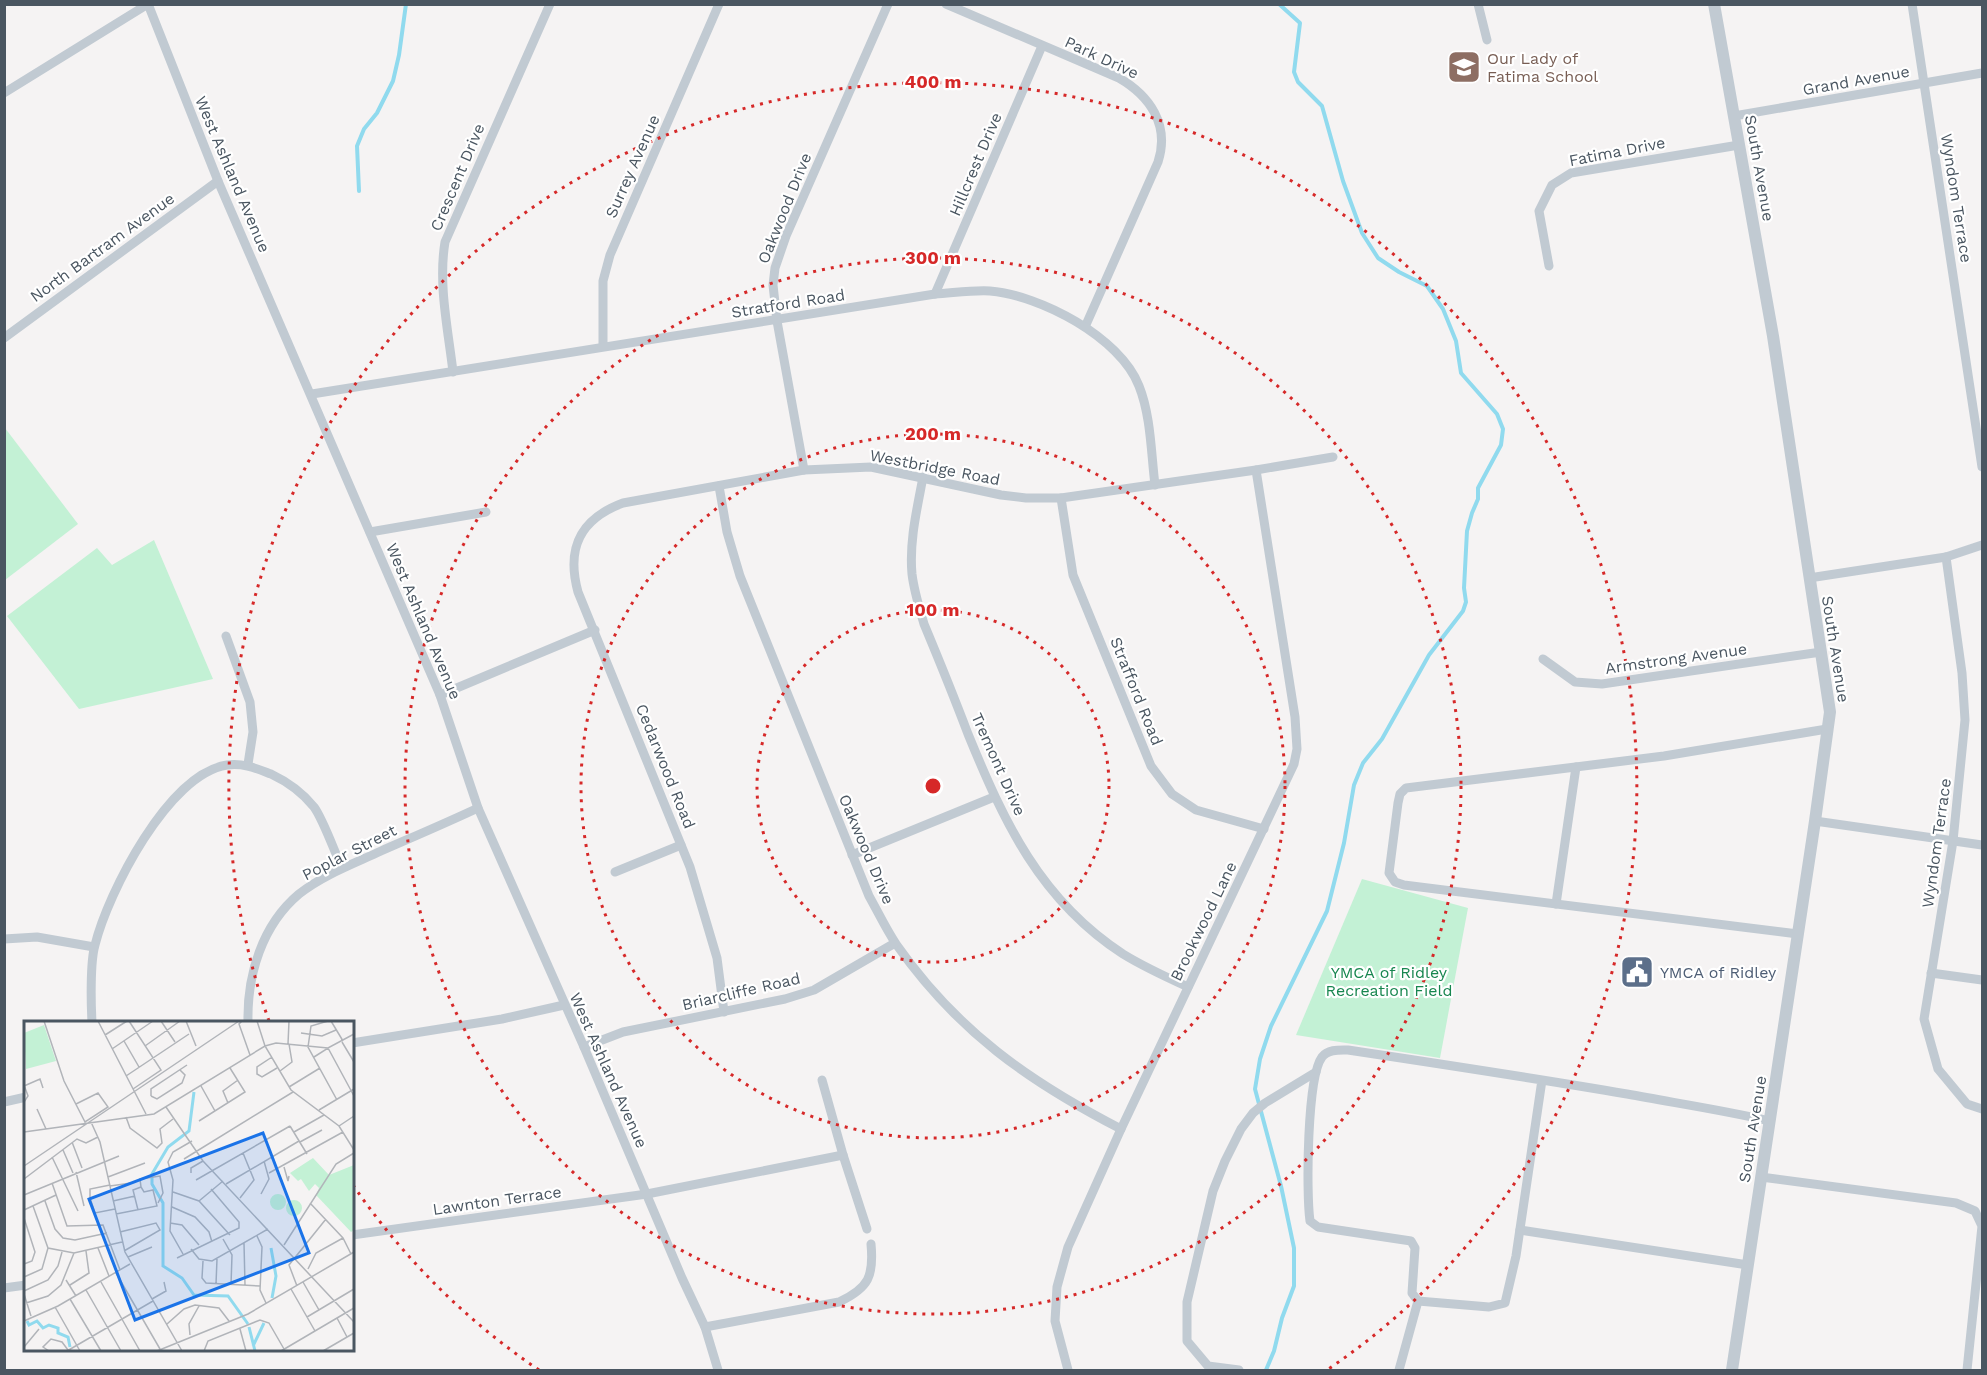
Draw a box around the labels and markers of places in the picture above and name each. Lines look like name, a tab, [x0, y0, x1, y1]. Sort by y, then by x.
school or university icon: Our Lady of Fatima School	[1446, 49, 1482, 85]
place label: Our Lady of Fatima School	[1487, 49, 1598, 86]
centre of rings	[923, 776, 943, 796]
public building icon: YMCA of Ridley	[1619, 954, 1655, 990]
place label: YMCA of Ridley	[1660, 963, 1777, 982]

